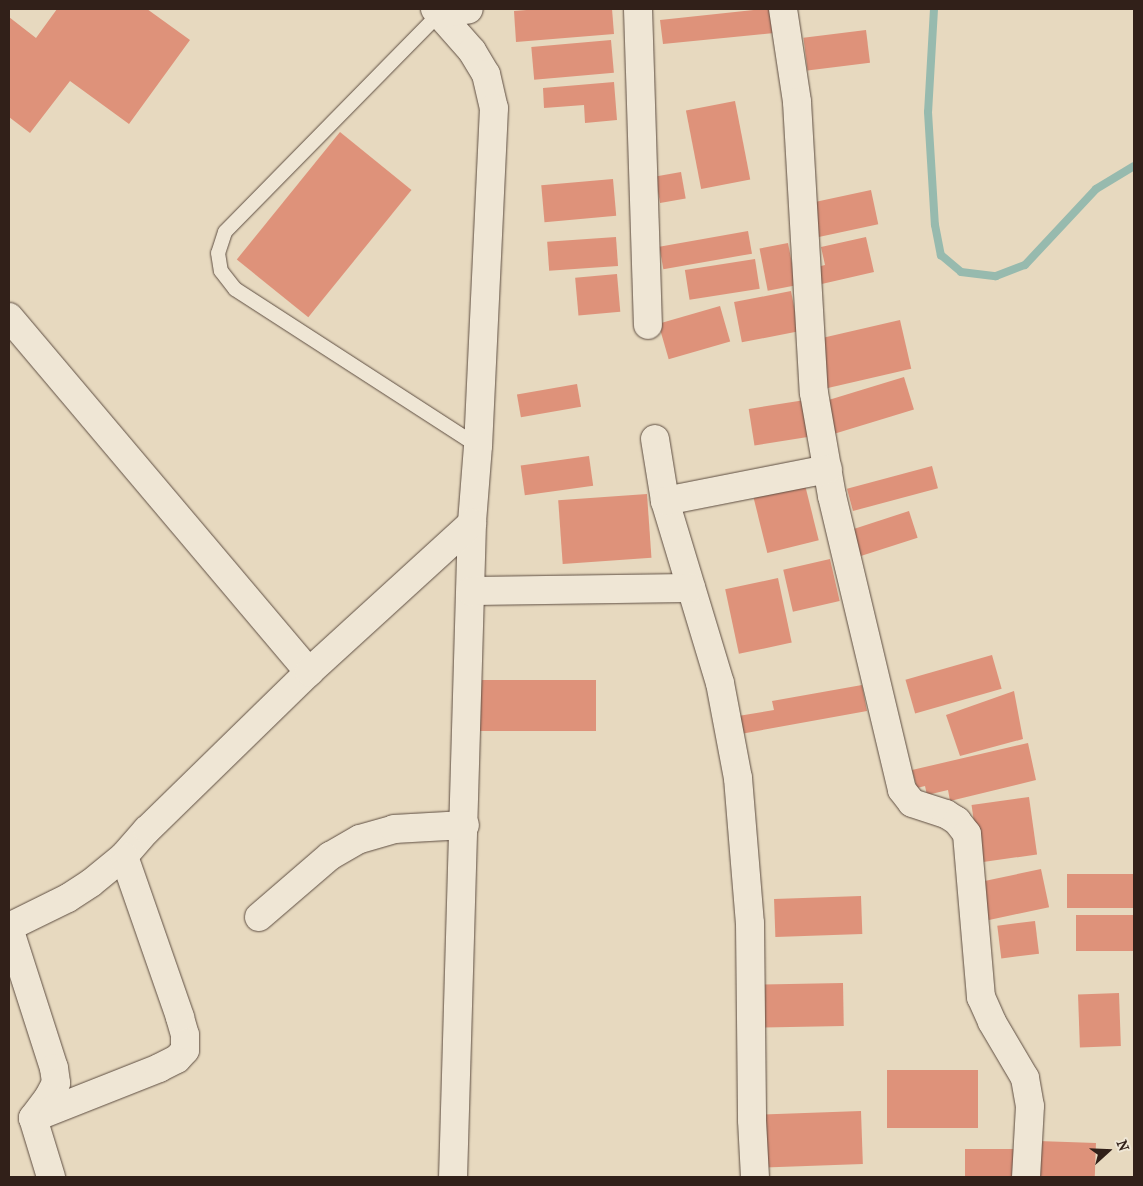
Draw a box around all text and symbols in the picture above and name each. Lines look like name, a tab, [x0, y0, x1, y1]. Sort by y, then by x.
north arrow	[1083, 1126, 1133, 1176]
text: N	[1113, 1138, 1132, 1154]

